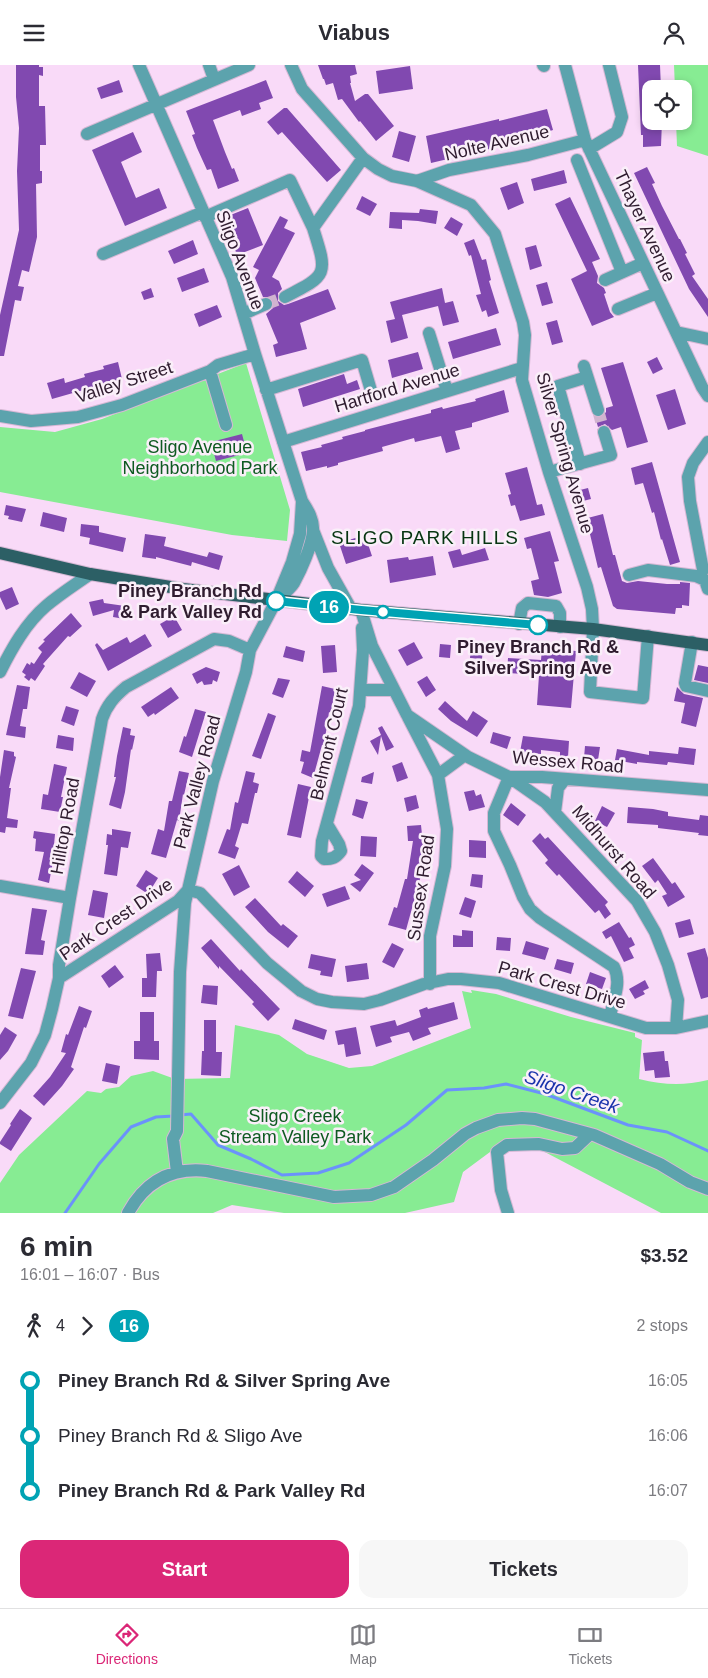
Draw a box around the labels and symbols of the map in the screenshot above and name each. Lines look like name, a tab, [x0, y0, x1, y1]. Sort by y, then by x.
street label: Nolte Avenue	[443, 121, 551, 165]
street label: Thayer Avenue	[610, 167, 680, 285]
street label: Sligo Avenue	[212, 208, 268, 312]
street label: Valley Street	[73, 357, 175, 407]
street label: Hartford Avenue	[332, 359, 462, 417]
street label: Silver Spring Avenue	[532, 370, 598, 536]
park label: Sligo Avenue Neighborhood Park	[122, 437, 279, 478]
district label: SLIGO PARK HILLS	[331, 527, 519, 548]
place label: Piney Branch Rd & Park Valley Rd	[118, 581, 262, 622]
marker: Piney Branch Rd & Park Valley Rd	[266, 591, 286, 611]
line badge: 16	[306, 591, 352, 623]
unlabelled marker	[376, 605, 390, 619]
marker: Piney Branch Rd & Silver Spring Ave	[528, 615, 548, 635]
place label: Piney Branch Rd & Silver Spring Ave	[457, 637, 619, 678]
street label: Belmont Court	[306, 686, 352, 802]
street label: Park Valley Road	[170, 713, 224, 851]
street label: Wessex Road	[511, 747, 625, 777]
street label: Hilltop Road	[47, 776, 83, 876]
street label: Midhurst Road	[568, 801, 660, 903]
street label: Sussex Road	[404, 834, 438, 942]
street label: Park Crest Drive	[56, 874, 176, 964]
street label: Park Crest Drive	[496, 957, 628, 1013]
water label: Sligo Creek	[522, 1066, 623, 1118]
park label: Sligo Creek Stream Valley Park	[219, 1106, 372, 1147]

